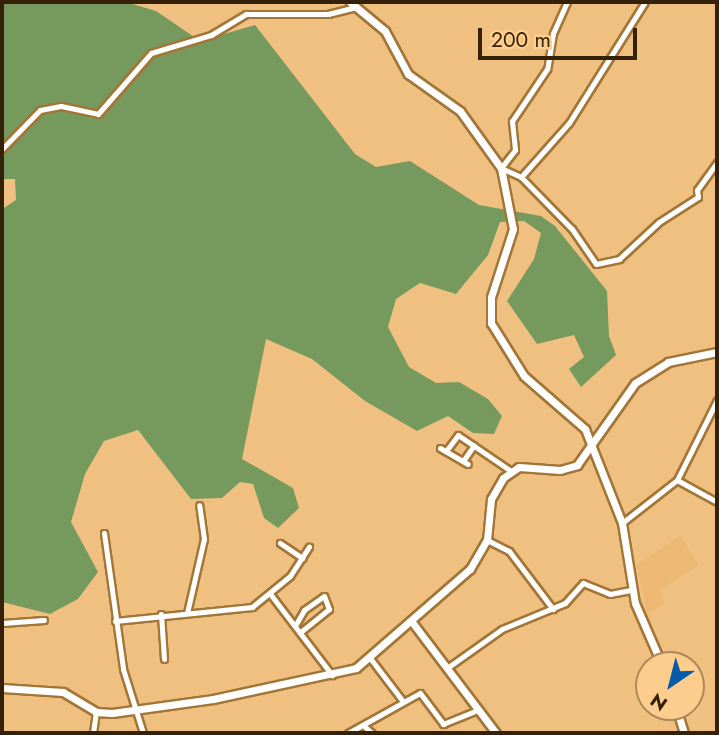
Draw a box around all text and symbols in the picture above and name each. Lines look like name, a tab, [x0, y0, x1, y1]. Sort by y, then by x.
scale bar	[481, 14, 640, 58]
text: 200 m	[491, 25, 551, 55]
north arrow	[635, 651, 705, 721]
text: N	[645, 687, 673, 717]

